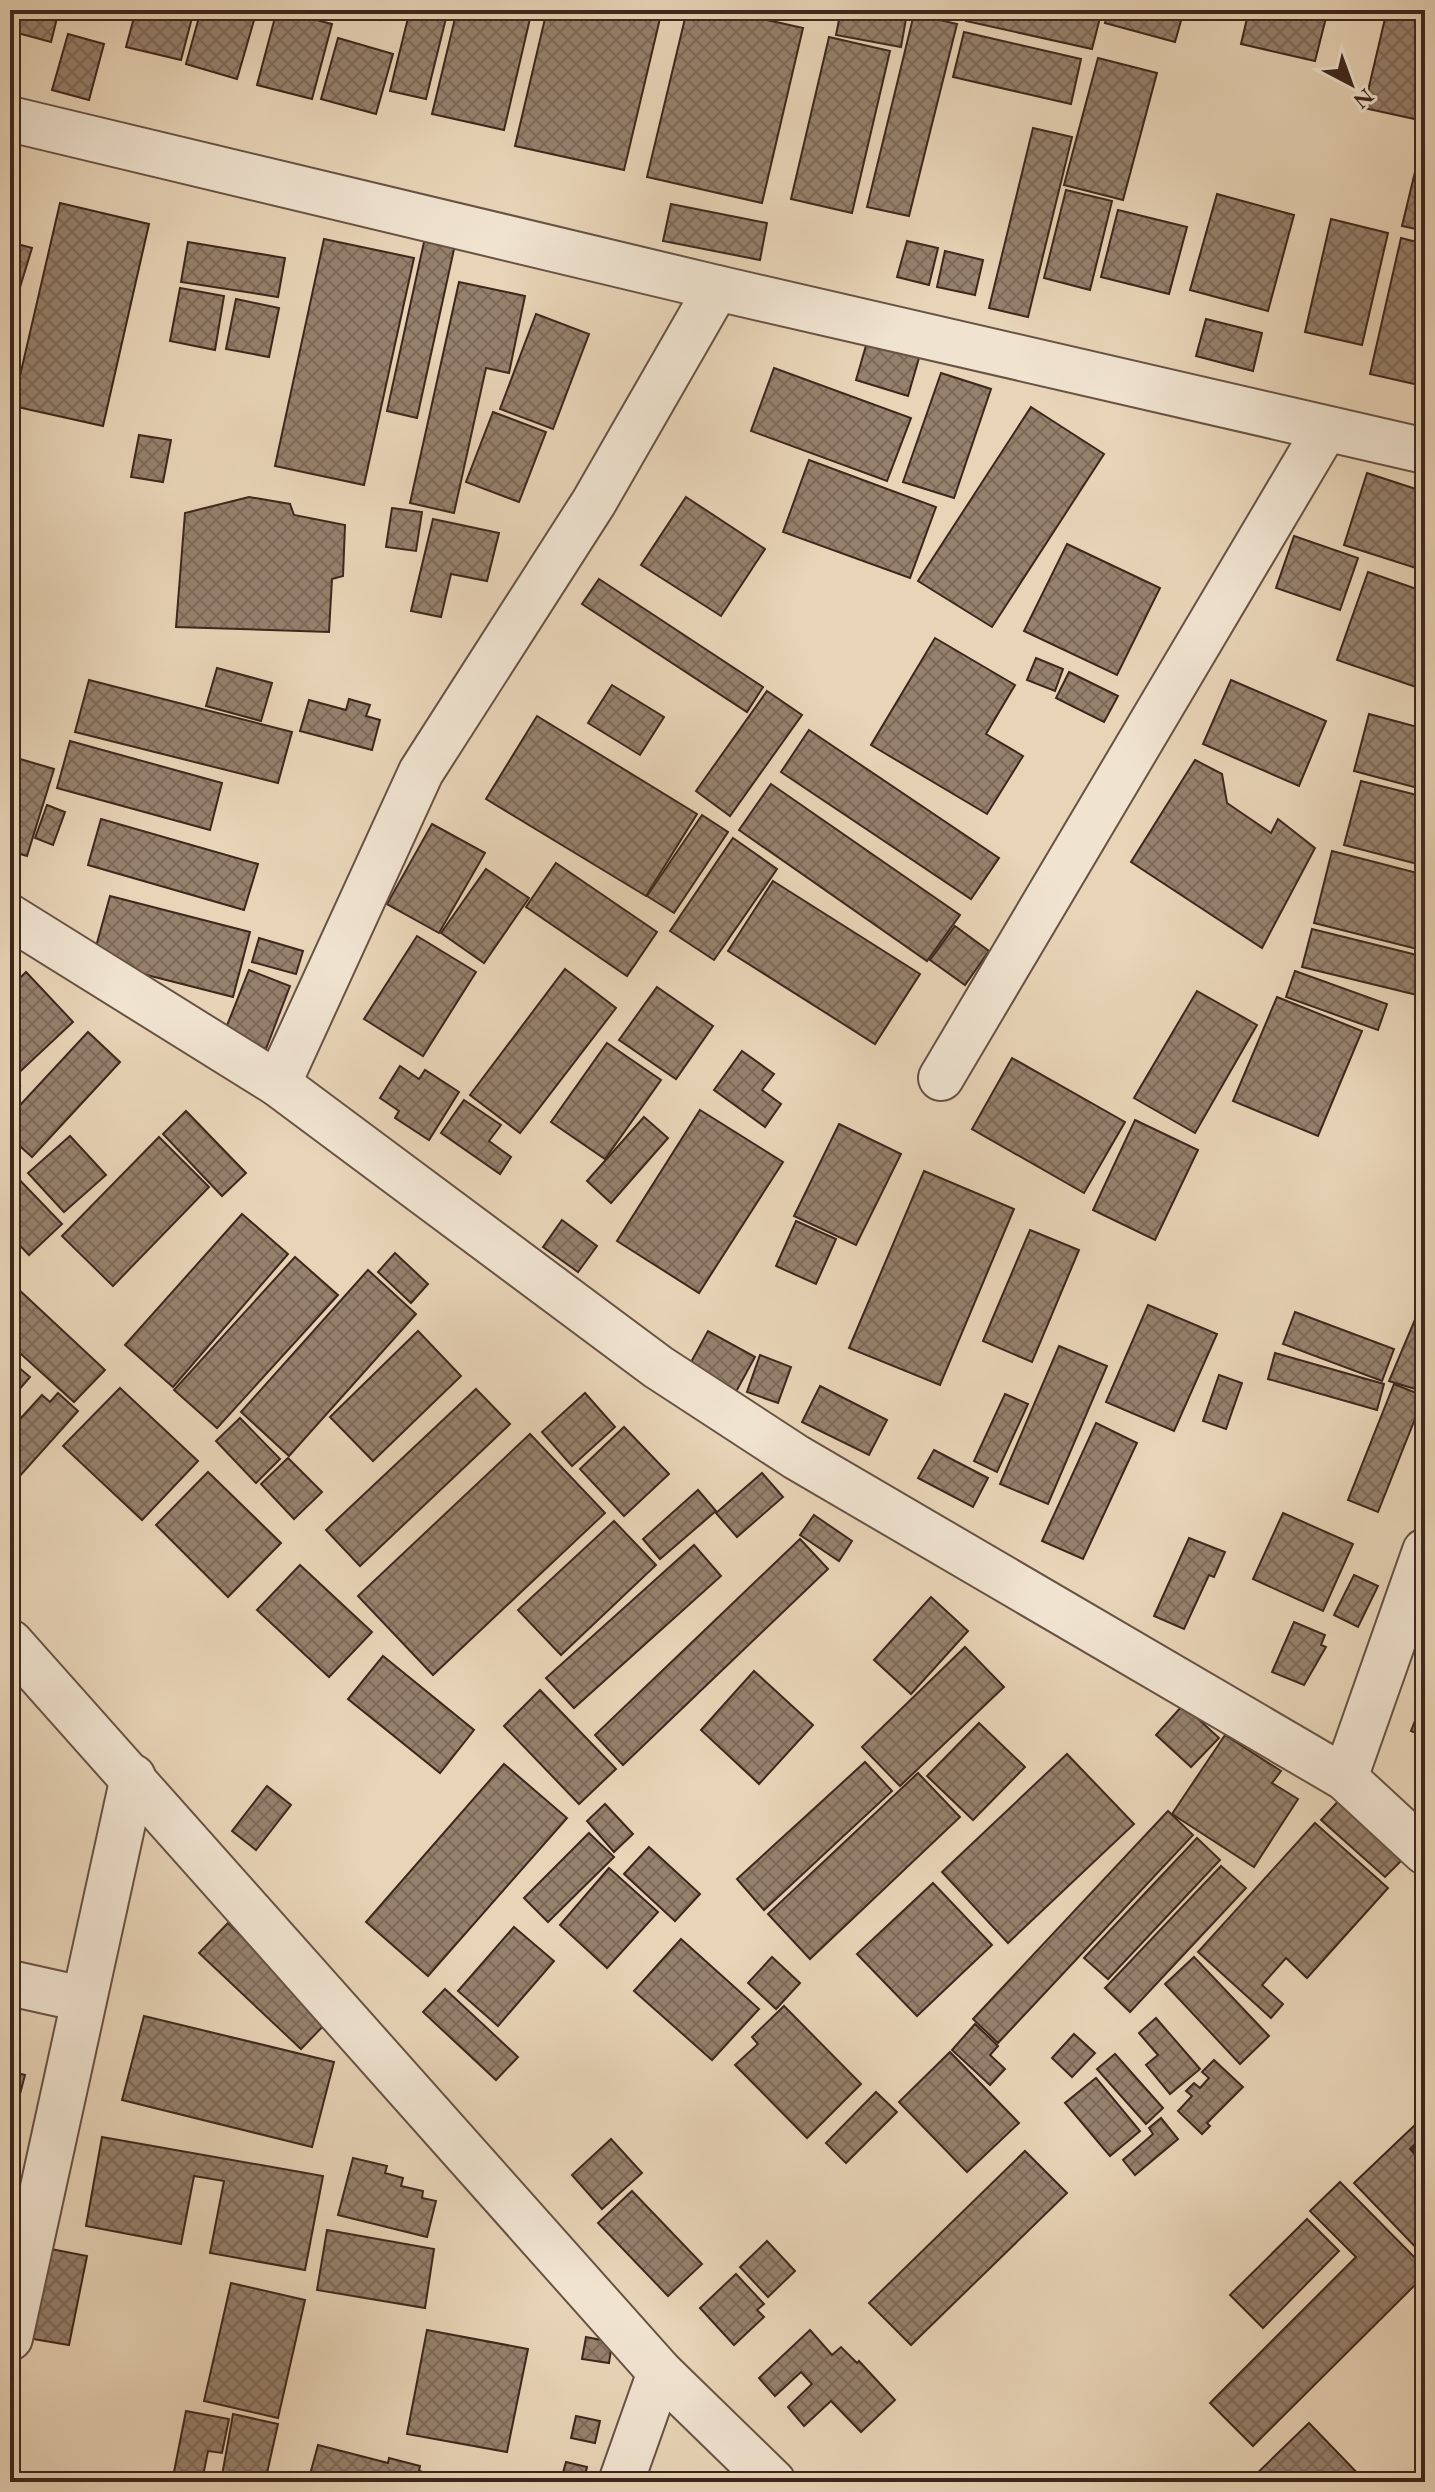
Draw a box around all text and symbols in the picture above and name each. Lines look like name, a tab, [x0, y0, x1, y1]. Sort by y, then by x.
north arrow	[1311, 44, 1391, 124]
text: N	[1347, 82, 1380, 116]

